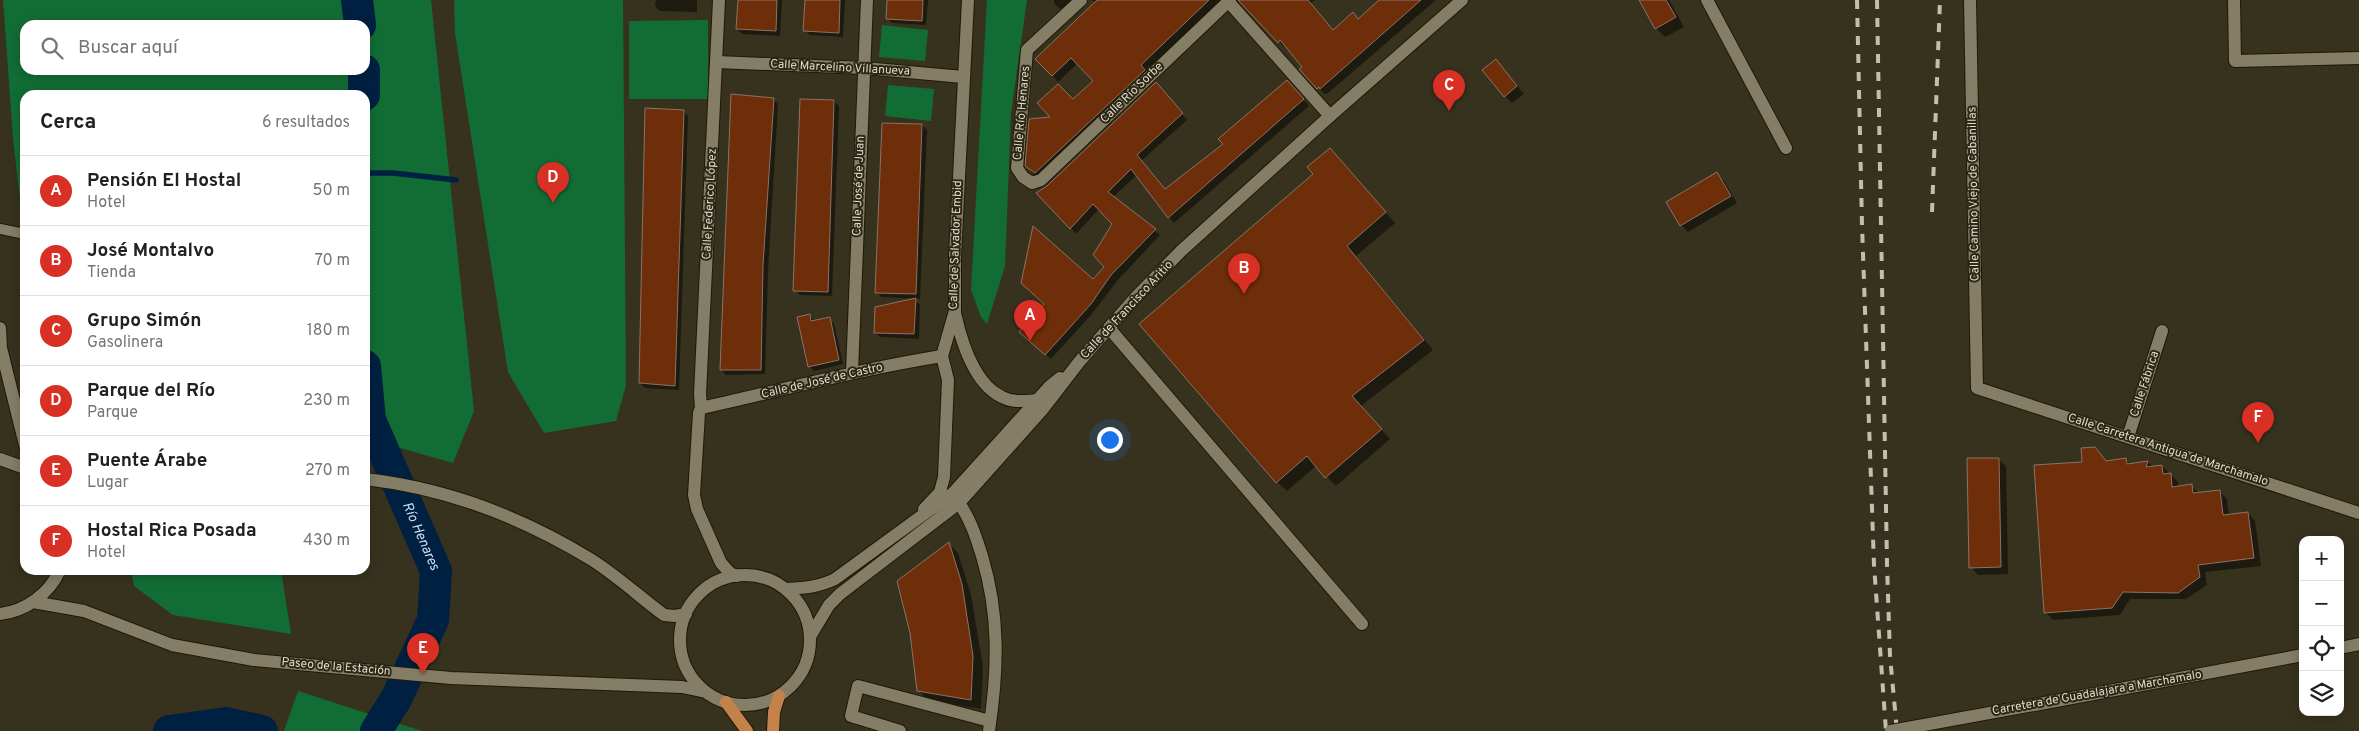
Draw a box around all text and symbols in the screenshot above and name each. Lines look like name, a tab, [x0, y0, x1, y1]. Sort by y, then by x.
search box	[20, 20, 370, 75]
icon: search	[38, 34, 66, 62]
text: Buscar aquí	[78, 36, 178, 60]
street label: Calle Marcelino Villanueva	[770, 56, 910, 80]
street label: Calle Río Sorbe	[1097, 59, 1167, 127]
street label: Calle Río Henares	[1010, 65, 1034, 161]
pin: C	[1433, 70, 1465, 111]
street label: Calle Camino Viejo de Cabanillas	[1964, 107, 1984, 281]
text: Cerca	[40, 109, 96, 136]
text: 6 resultados	[262, 113, 350, 133]
street label: Calle José de Juan	[849, 136, 869, 236]
street label: Calle Federico López	[699, 148, 721, 260]
pin: D	[537, 162, 569, 203]
text: Pensión El Hostal	[87, 169, 241, 193]
street label: Calle de Salvador Embid	[946, 180, 966, 310]
text: A	[50, 181, 62, 201]
text: 50 m	[313, 181, 350, 201]
text: Hotel	[87, 193, 126, 213]
text: José Montalvo	[87, 239, 214, 263]
text: B	[50, 251, 62, 271]
text: 70 m	[315, 251, 350, 271]
pin: B	[1228, 253, 1260, 294]
street label: Calle de Francisco Aritio	[1077, 257, 1177, 363]
text: Tienda	[87, 263, 136, 283]
pin: A	[1014, 300, 1046, 341]
text: Grupo Simón	[87, 309, 202, 333]
text: C	[51, 321, 61, 341]
text: 180 m	[307, 321, 350, 341]
text: Gasolinera	[87, 333, 163, 353]
street label: Calle Fábrica	[2127, 349, 2163, 419]
street label: Calle de José de Castro	[760, 359, 885, 403]
text: Parque del Río	[87, 379, 215, 403]
text: D	[50, 391, 62, 411]
text: 230 m	[303, 391, 350, 411]
pin: F	[2242, 402, 2274, 443]
text: Parque	[87, 403, 138, 423]
street label: Calle Carretera Antigua de Marchamalo	[2066, 410, 2271, 490]
your location	[1097, 427, 1123, 453]
text: Puente Árabe	[87, 449, 207, 473]
text: E	[51, 461, 61, 481]
text: 270 m	[305, 461, 350, 481]
text: Lugar	[87, 473, 129, 493]
water label: Río Henares	[398, 499, 443, 574]
text: Hostal Rica Posada	[87, 519, 256, 543]
text: F	[51, 531, 61, 551]
text: 430 m	[303, 531, 350, 551]
map controls	[2299, 536, 2344, 716]
button: +	[2299, 536, 2344, 581]
text: Hotel	[87, 543, 126, 563]
button: −	[2299, 581, 2344, 626]
button: locate	[2299, 626, 2344, 671]
pin: E	[407, 633, 439, 674]
street label: Paseo de la Estación	[281, 654, 391, 680]
street label: Carretera de Guadalajara a Marchamalo	[1991, 667, 2203, 719]
button: layers	[2299, 671, 2344, 716]

